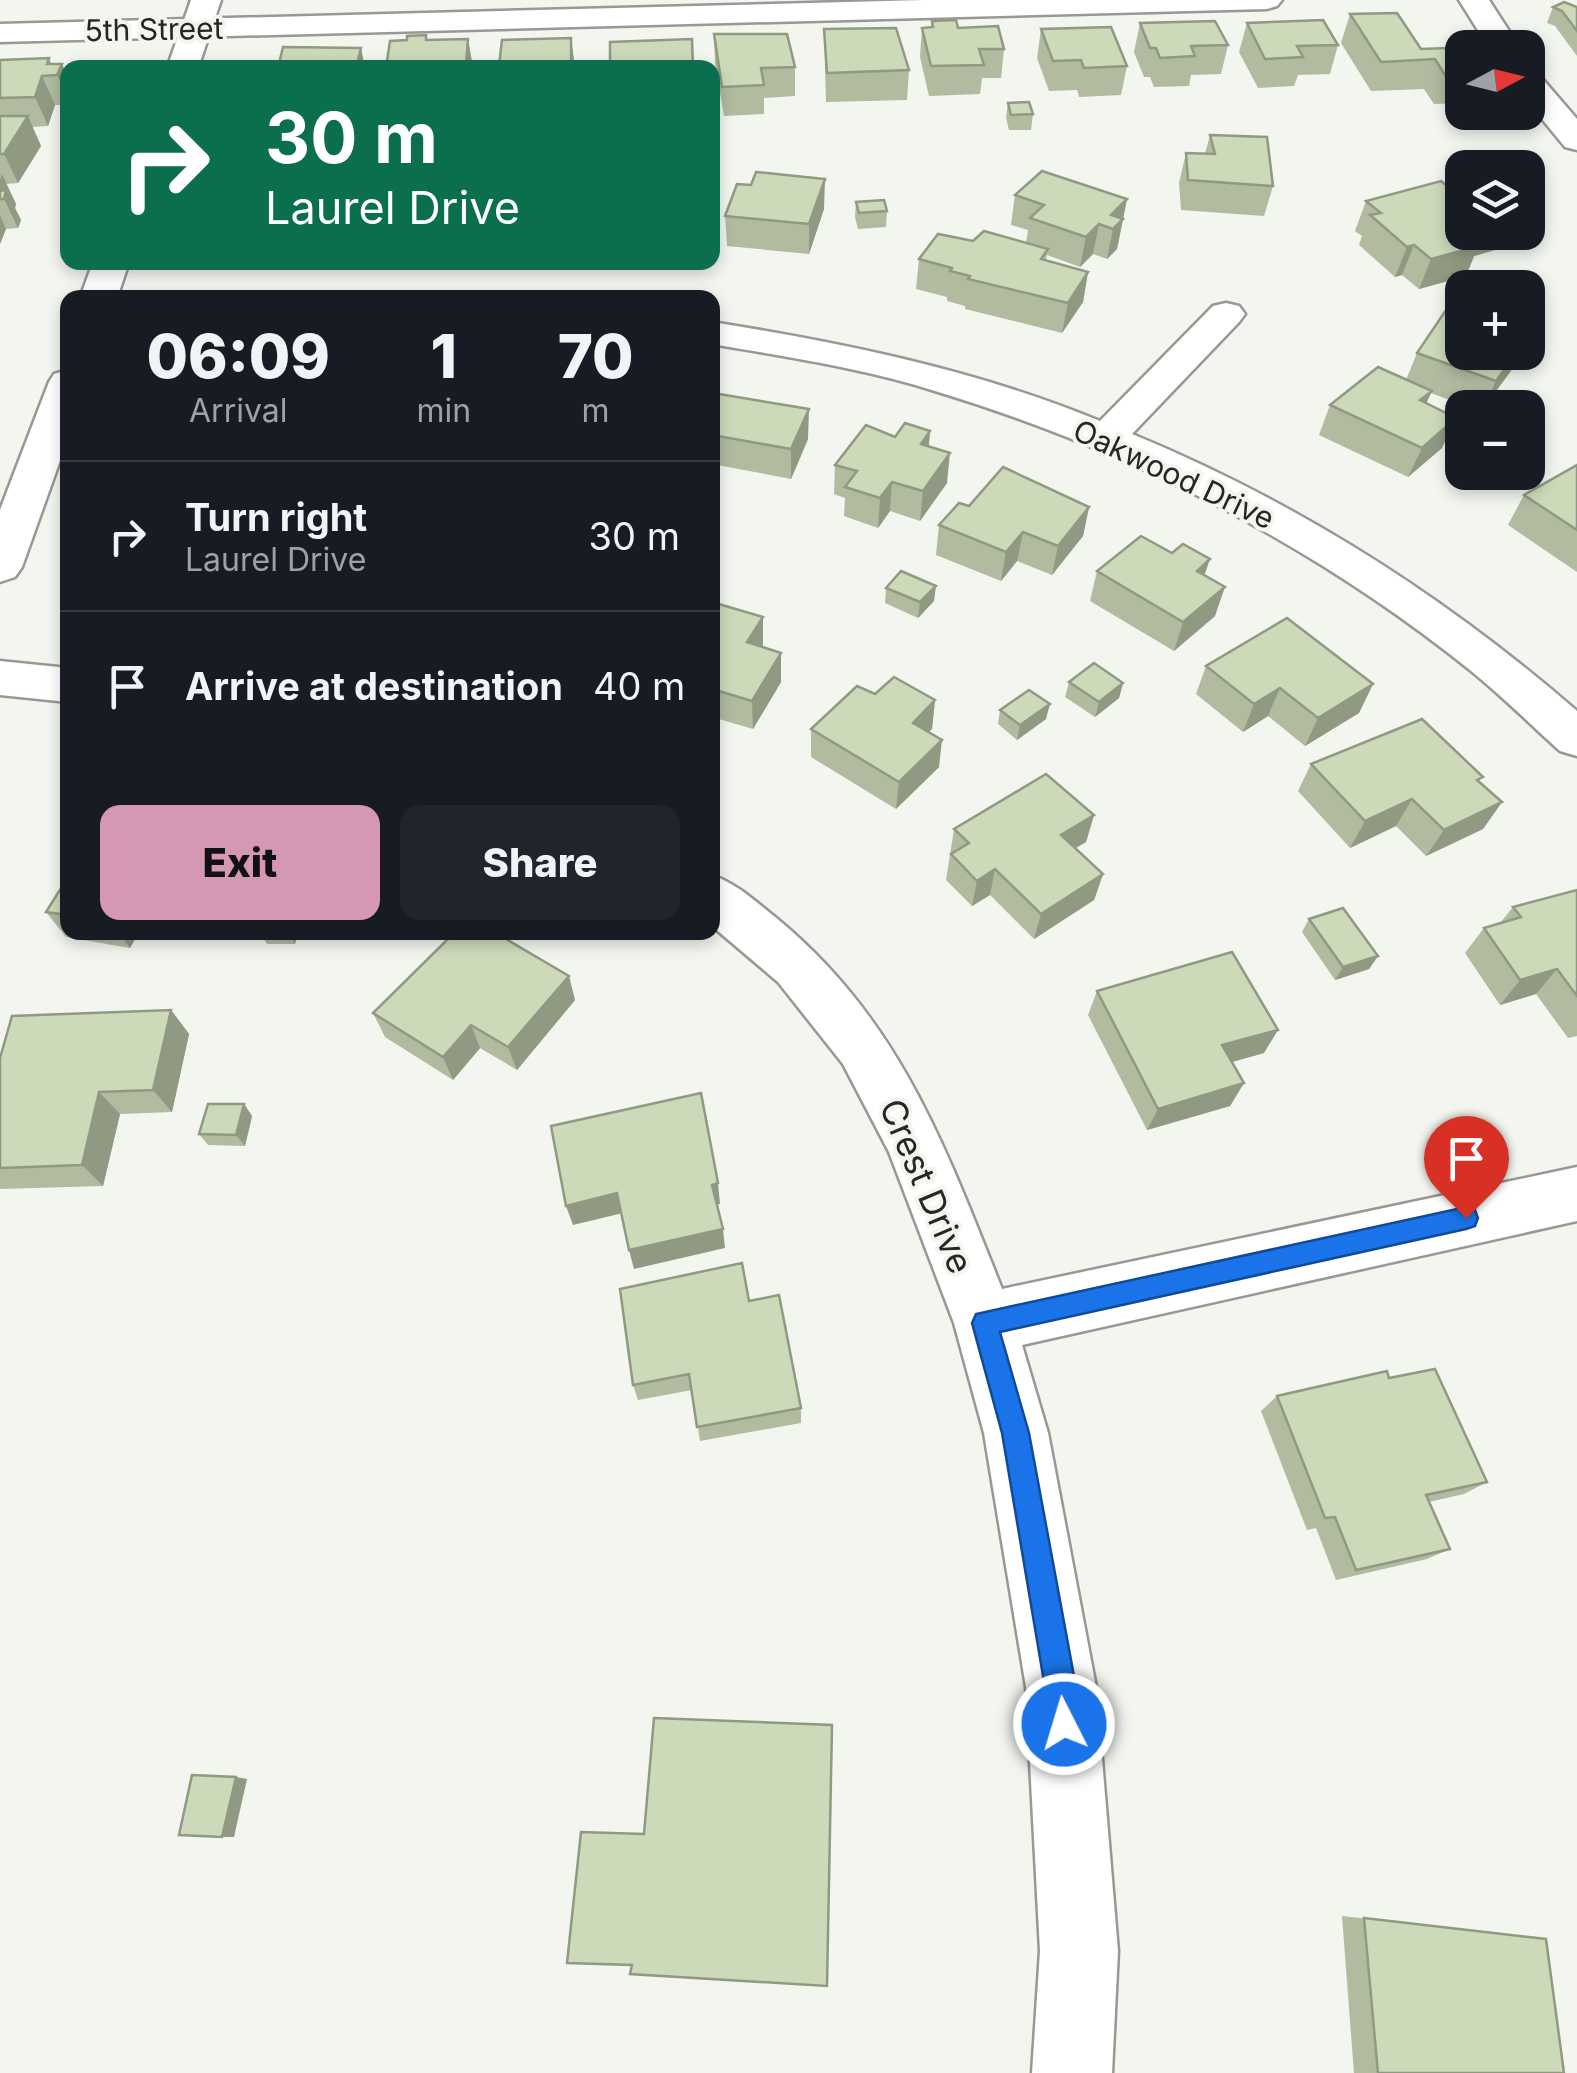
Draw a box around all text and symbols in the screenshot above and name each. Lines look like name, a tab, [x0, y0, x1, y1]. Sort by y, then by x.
street label: 5th Street	[84, 10, 224, 48]
north arrow	[1445, 30, 1545, 130]
map controls	[1445, 30, 1545, 490]
text: 30 m	[265, 95, 438, 180]
icon: right	[100, 100, 230, 230]
button: layers	[1445, 150, 1545, 250]
text: Laurel Drive	[265, 180, 520, 235]
button: +	[1445, 270, 1545, 370]
text: 06:09	[146, 320, 330, 392]
text: 1	[431, 320, 457, 392]
text: 70	[558, 320, 634, 392]
button: −	[1445, 390, 1545, 490]
text: Arrival	[189, 391, 287, 430]
text: min	[417, 391, 471, 430]
text: m	[582, 391, 610, 430]
street label: Oakwood Drive	[1068, 412, 1280, 536]
text: Turn right	[185, 494, 367, 540]
icon: right	[100, 509, 155, 564]
text: 30 m	[589, 513, 680, 559]
text: Laurel Drive	[185, 540, 366, 579]
icon: arrive	[100, 659, 155, 714]
text: Arrive at destination	[185, 663, 563, 709]
text: 40 m	[593, 663, 685, 709]
button: Exit	[100, 805, 380, 920]
button: Share	[400, 805, 680, 920]
street label: Crest Drive	[871, 1093, 983, 1279]
pin	[1424, 1116, 1509, 1219]
icon: arrive	[1439, 1131, 1494, 1186]
position arrow	[1012, 1672, 1116, 1776]

